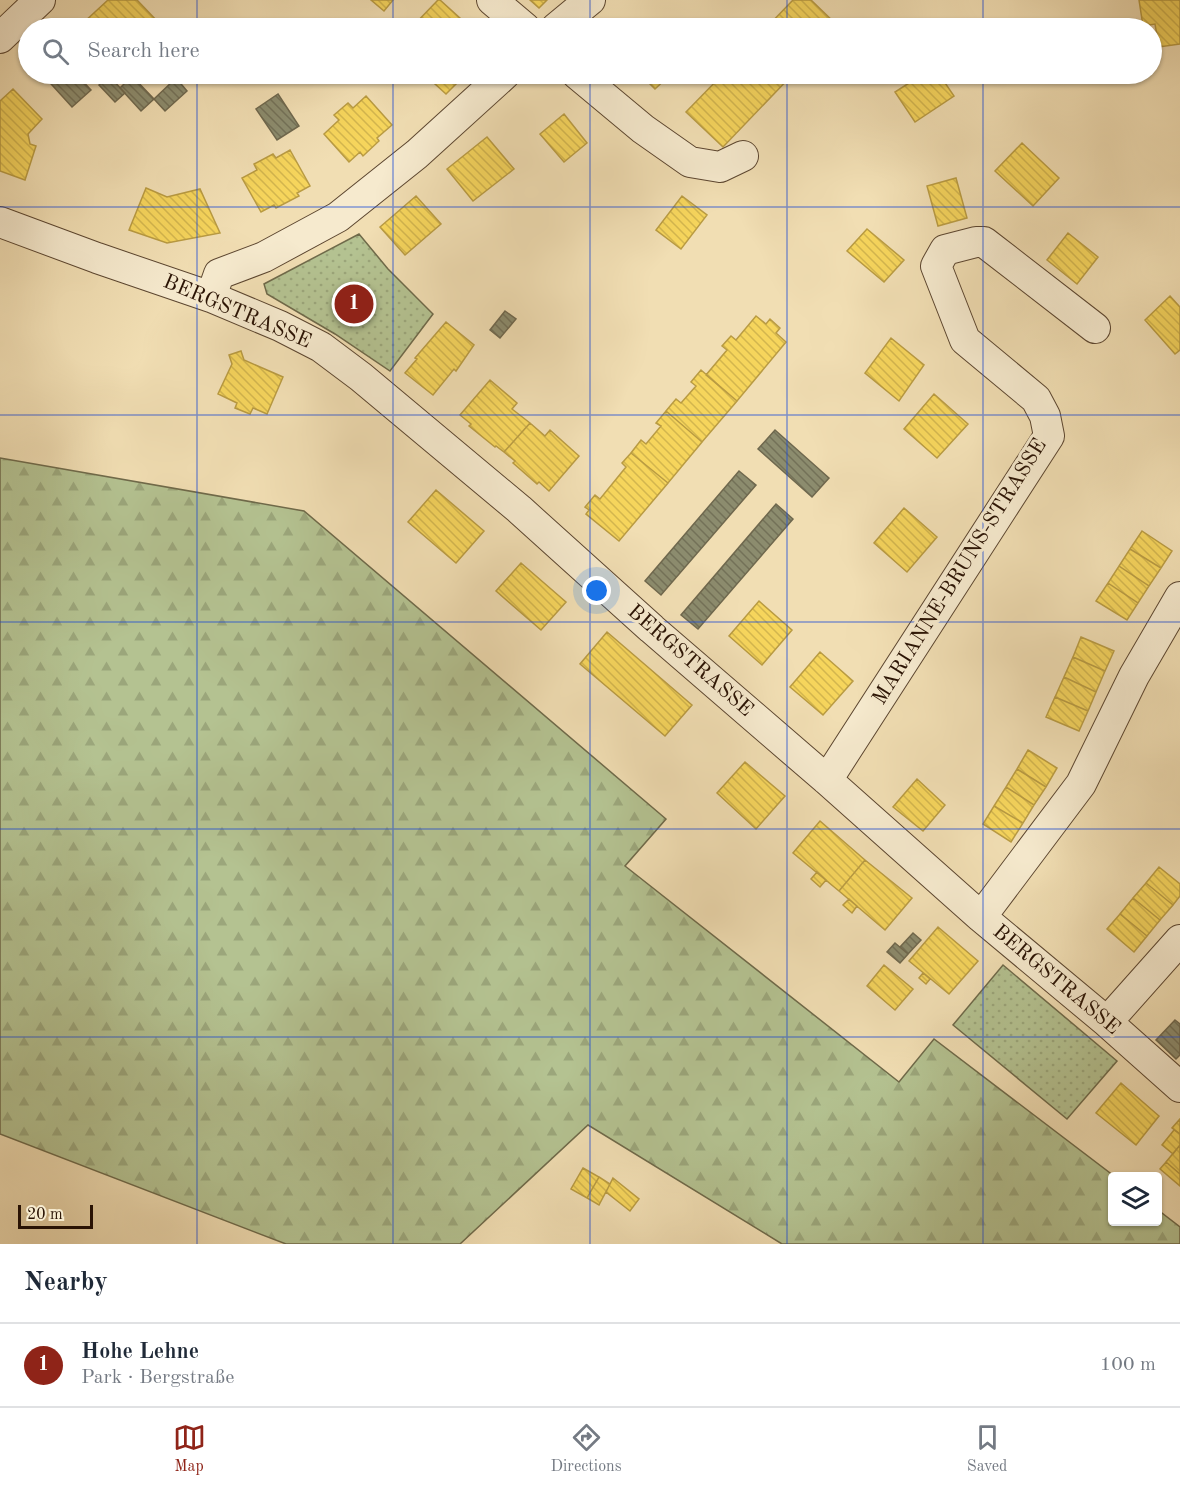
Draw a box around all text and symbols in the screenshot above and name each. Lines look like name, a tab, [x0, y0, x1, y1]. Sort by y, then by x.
search box	[18, 18, 1162, 84]
icon: search	[39, 35, 72, 68]
text: Search here	[87, 40, 200, 62]
street label: BERGSTRASSE	[160, 271, 314, 353]
pin: 1	[334, 282, 374, 326]
street label: MARIANNE-BRUNS-STRASSE	[869, 435, 1051, 709]
your location	[582, 576, 611, 605]
street label: BERGSTRASSE	[623, 601, 757, 721]
street label: BERGSTRASSE	[988, 921, 1124, 1039]
map controls	[1108, 1172, 1162, 1226]
button: layers	[1108, 1172, 1162, 1226]
scale bar	[18, 1202, 93, 1230]
text: 20 m	[27, 1207, 63, 1223]
text: Nearby	[24, 1270, 108, 1296]
text: Hohe Lehne	[81, 1341, 199, 1363]
text: 1	[38, 1355, 49, 1375]
text: 100 m	[1100, 1355, 1156, 1375]
text: Park · Bergstraße	[81, 1368, 234, 1388]
tab: Map	[173, 1421, 206, 1477]
tab: Directions	[551, 1421, 622, 1477]
tab: Saved	[967, 1421, 1007, 1477]

